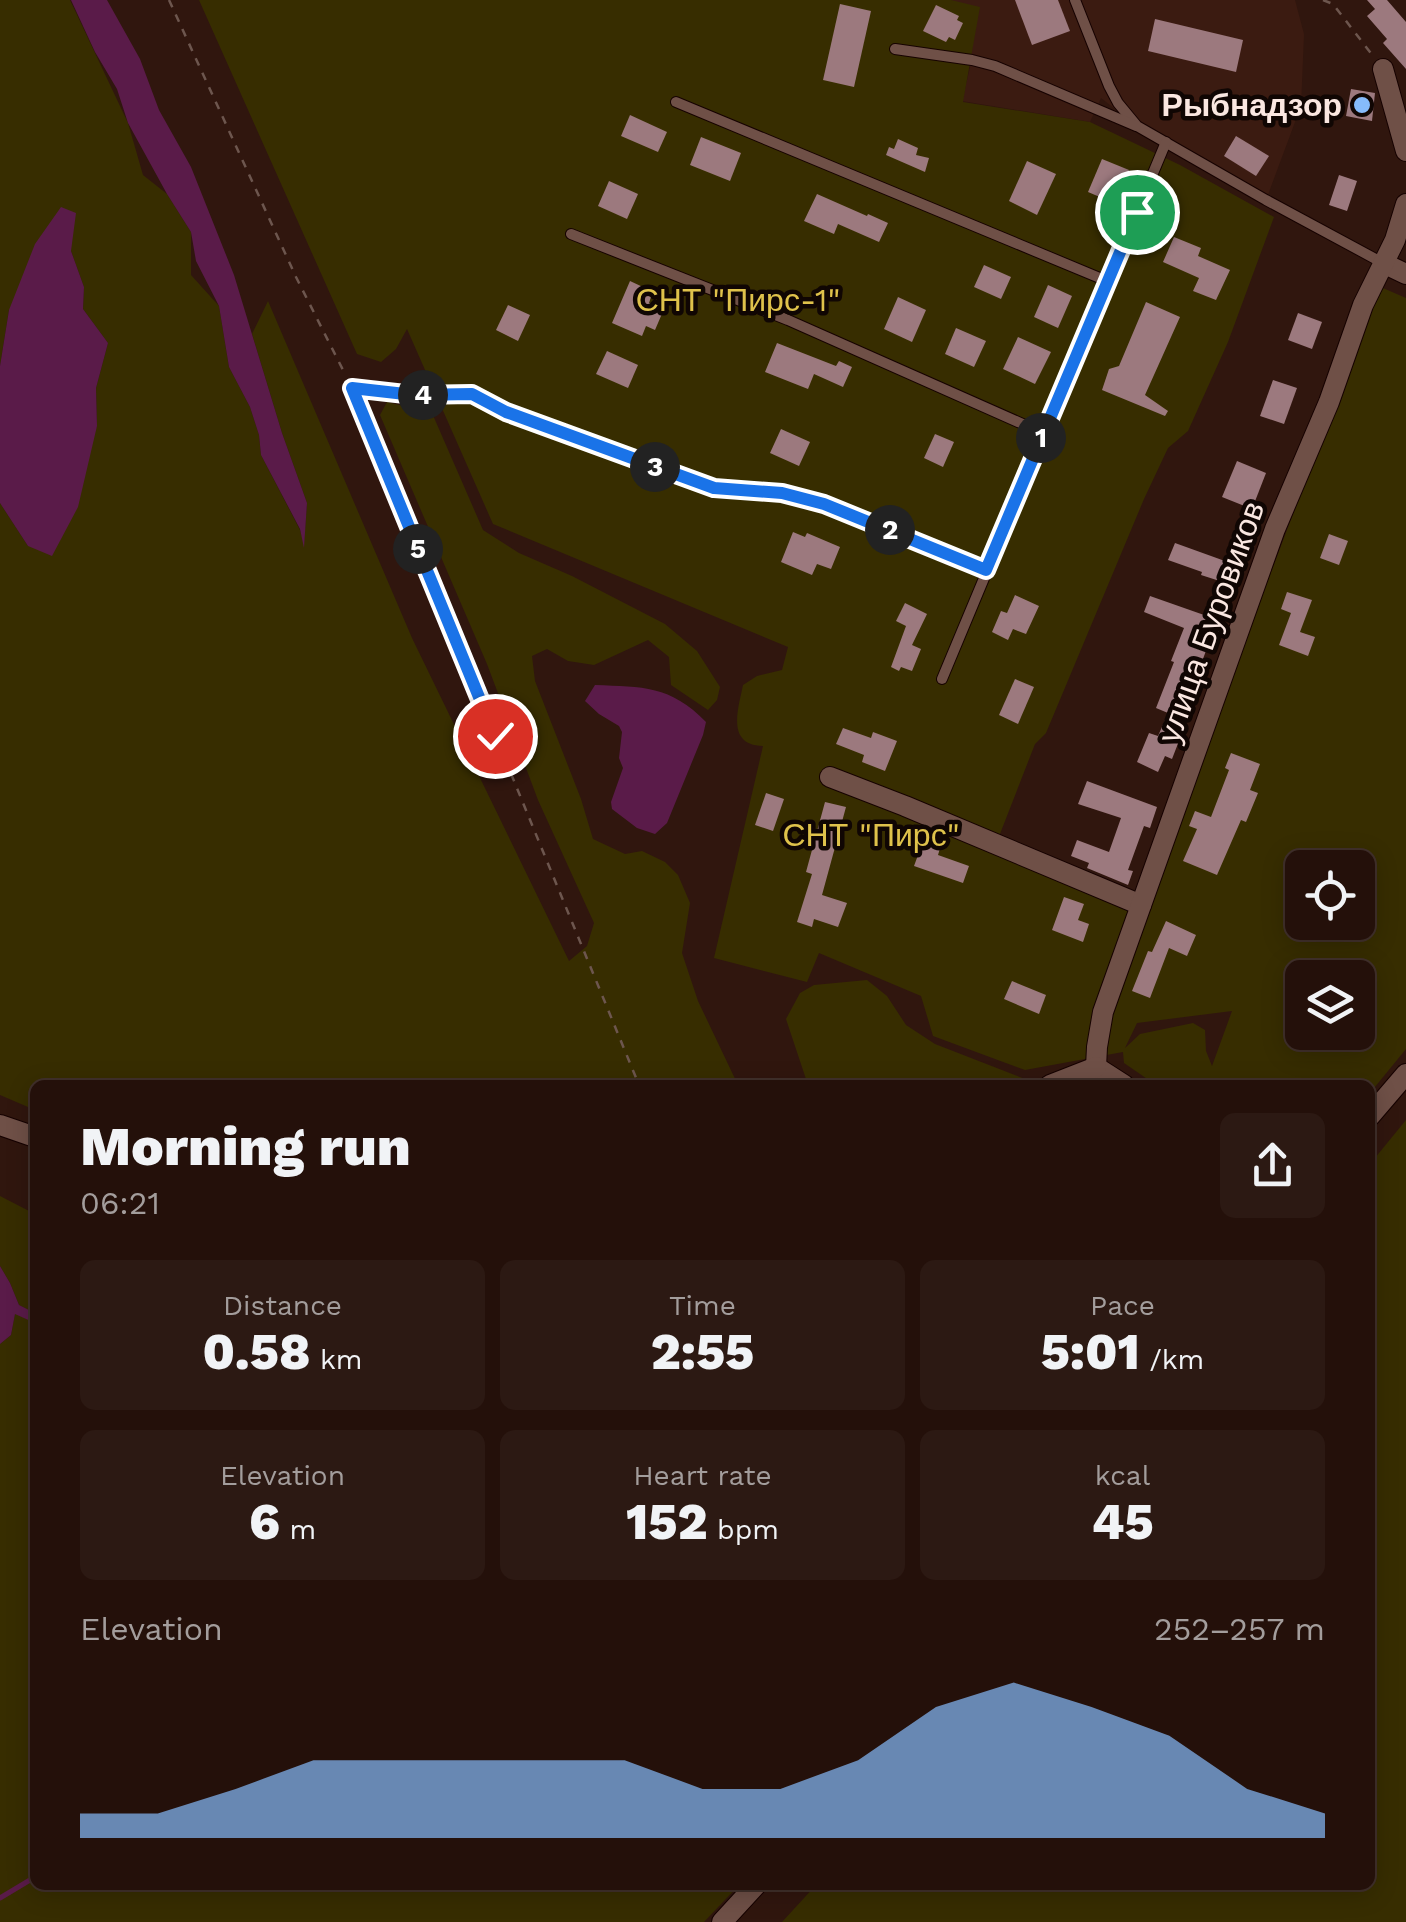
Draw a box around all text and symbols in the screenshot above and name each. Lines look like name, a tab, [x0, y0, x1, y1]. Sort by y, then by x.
place label: Рыбнадзор	[1162, 86, 1342, 124]
marker: Рыбнадзор	[1351, 94, 1373, 116]
pin	[1095, 170, 1180, 255]
icon: arrive	[1110, 185, 1165, 240]
park label: СНТ "Пирс-1"	[636, 281, 840, 319]
pin: 4	[398, 370, 448, 420]
text: 4	[414, 378, 432, 411]
pin: 1	[1016, 413, 1066, 463]
text: 1	[1035, 421, 1047, 454]
pin: 3	[630, 442, 680, 492]
text: 3	[647, 450, 663, 483]
street label: улица Буровиков	[1150, 496, 1272, 748]
pin: 2	[865, 505, 915, 555]
text: 2	[882, 513, 898, 546]
pin: 5	[393, 524, 443, 574]
text: 5	[410, 532, 426, 565]
pin	[453, 694, 538, 779]
icon: check	[468, 709, 523, 764]
park label: СНТ "Пирс"	[782, 816, 960, 854]
map controls	[1285, 850, 1375, 1050]
button: locate	[1285, 850, 1375, 940]
button: layers	[1285, 960, 1375, 1050]
button: share	[1220, 1113, 1325, 1218]
text: Morning run	[80, 1114, 411, 1178]
text: 06:21	[80, 1184, 160, 1222]
text: Distance	[223, 1289, 342, 1322]
text: Time	[669, 1289, 736, 1322]
text: Pace	[1090, 1289, 1155, 1322]
text: 0.58	[202, 1322, 310, 1381]
text: 2:55	[651, 1322, 754, 1381]
text: 5:01	[1041, 1322, 1140, 1381]
text: km	[310, 1343, 363, 1376]
text: /km	[1140, 1343, 1204, 1376]
text: Elevation	[220, 1459, 345, 1492]
text: Heart rate	[633, 1459, 772, 1492]
text: kcal	[1095, 1459, 1150, 1492]
text: 6	[249, 1492, 280, 1551]
text: 152	[626, 1492, 708, 1551]
text: 45	[1091, 1492, 1154, 1551]
text: m	[280, 1513, 316, 1546]
text: bpm	[708, 1513, 779, 1546]
text: Elevation	[80, 1610, 223, 1648]
text: 252–257 m	[1154, 1610, 1325, 1648]

